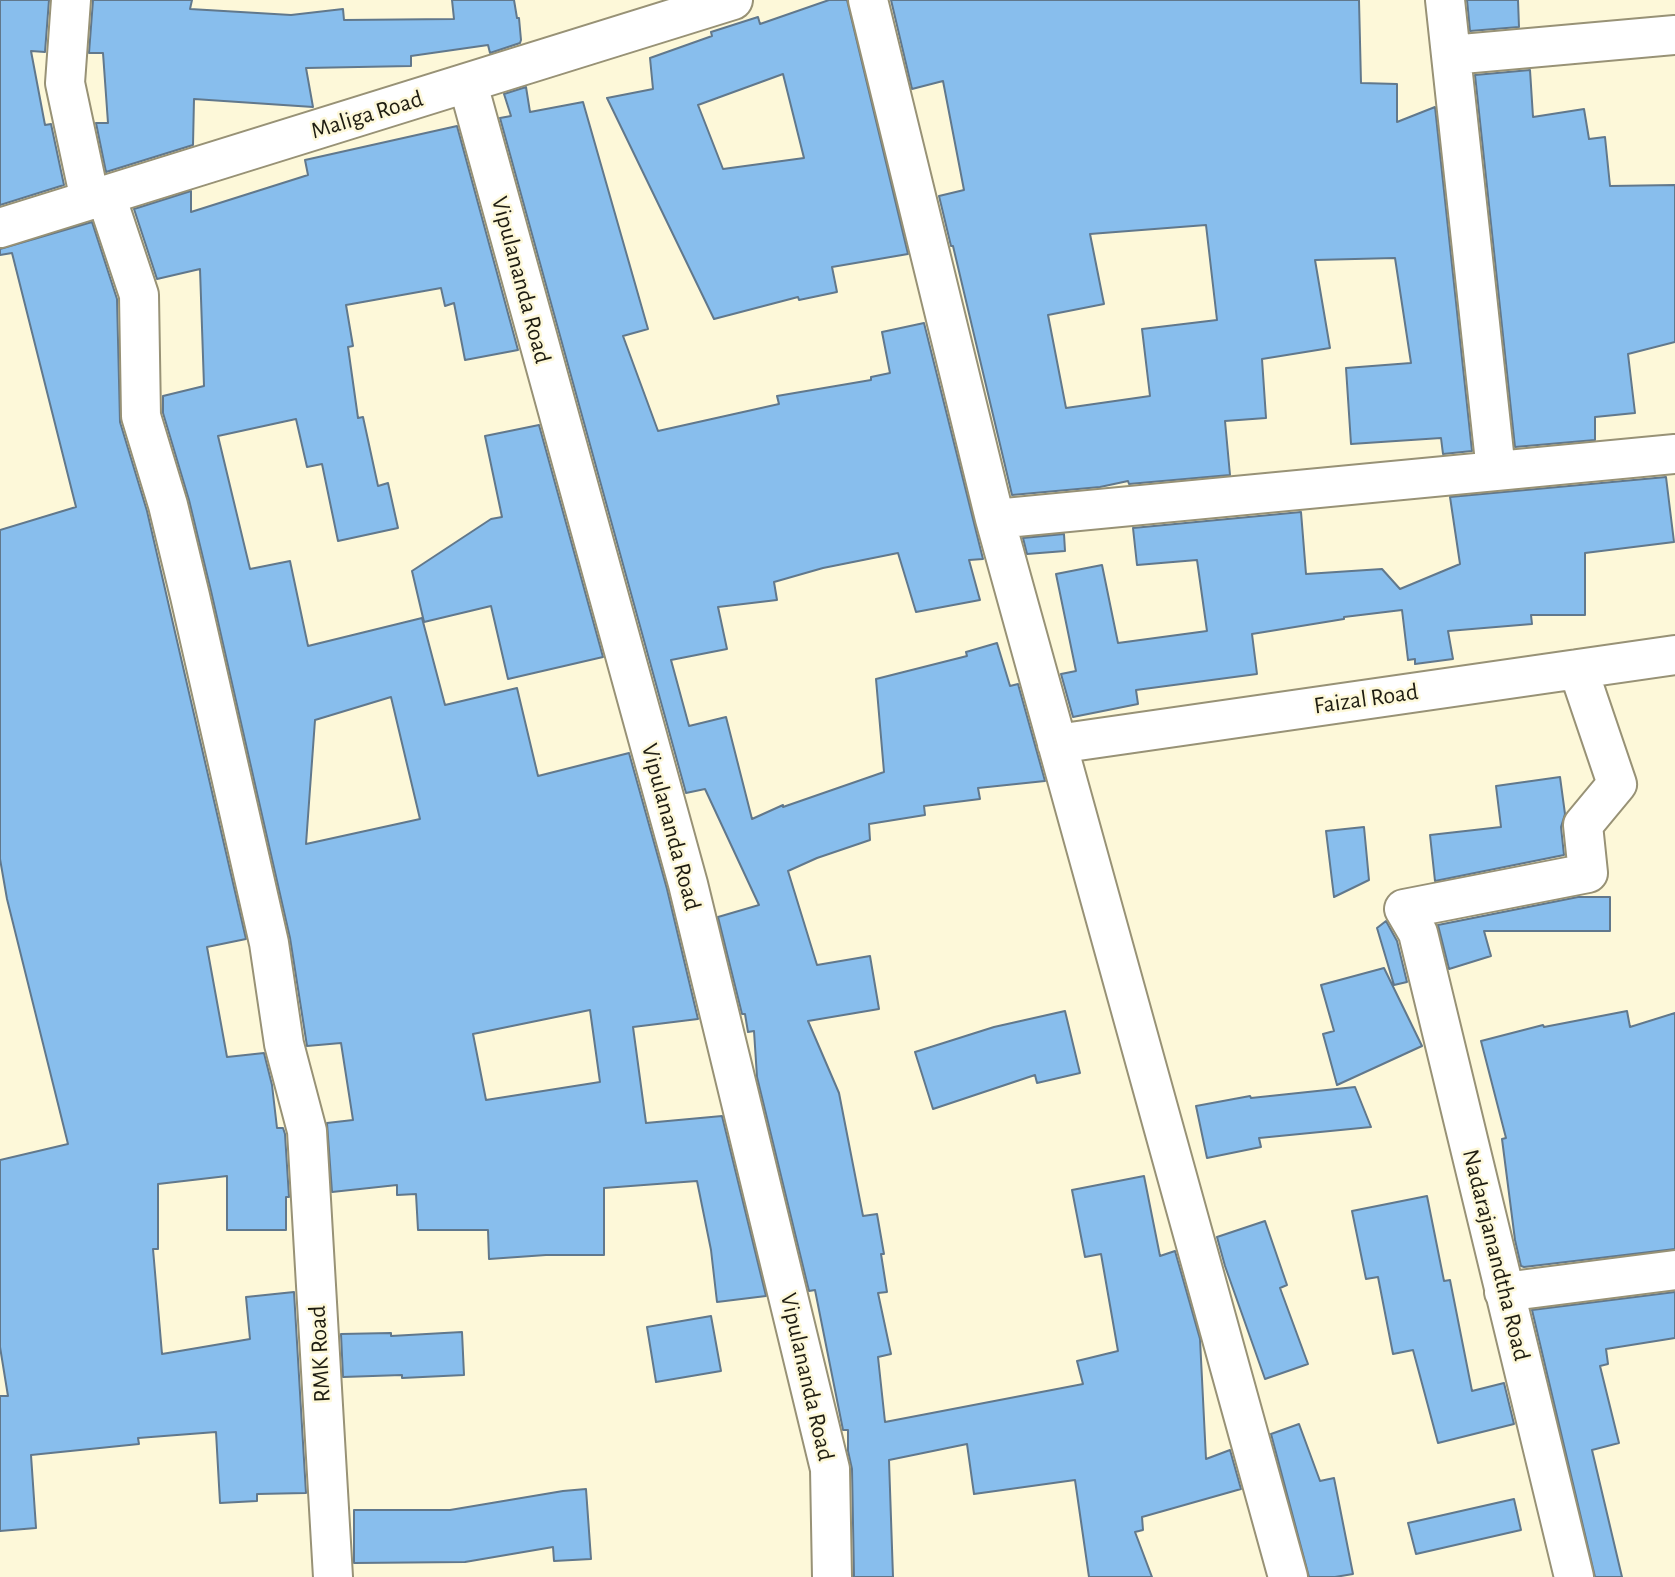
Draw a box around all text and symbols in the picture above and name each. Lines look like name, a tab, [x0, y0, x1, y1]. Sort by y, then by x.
street label: Maliga Road	[307, 84, 427, 146]
street label: Vipulananda Road	[485, 193, 557, 367]
street label: Faizal Road	[1312, 677, 1420, 721]
street label: Vipulananda Road	[635, 740, 707, 914]
street label: Nadarajanandtha Road	[1456, 1146, 1536, 1364]
street label: Vipulananda Road	[774, 1290, 840, 1464]
street label: RMK Road	[303, 1305, 337, 1403]

